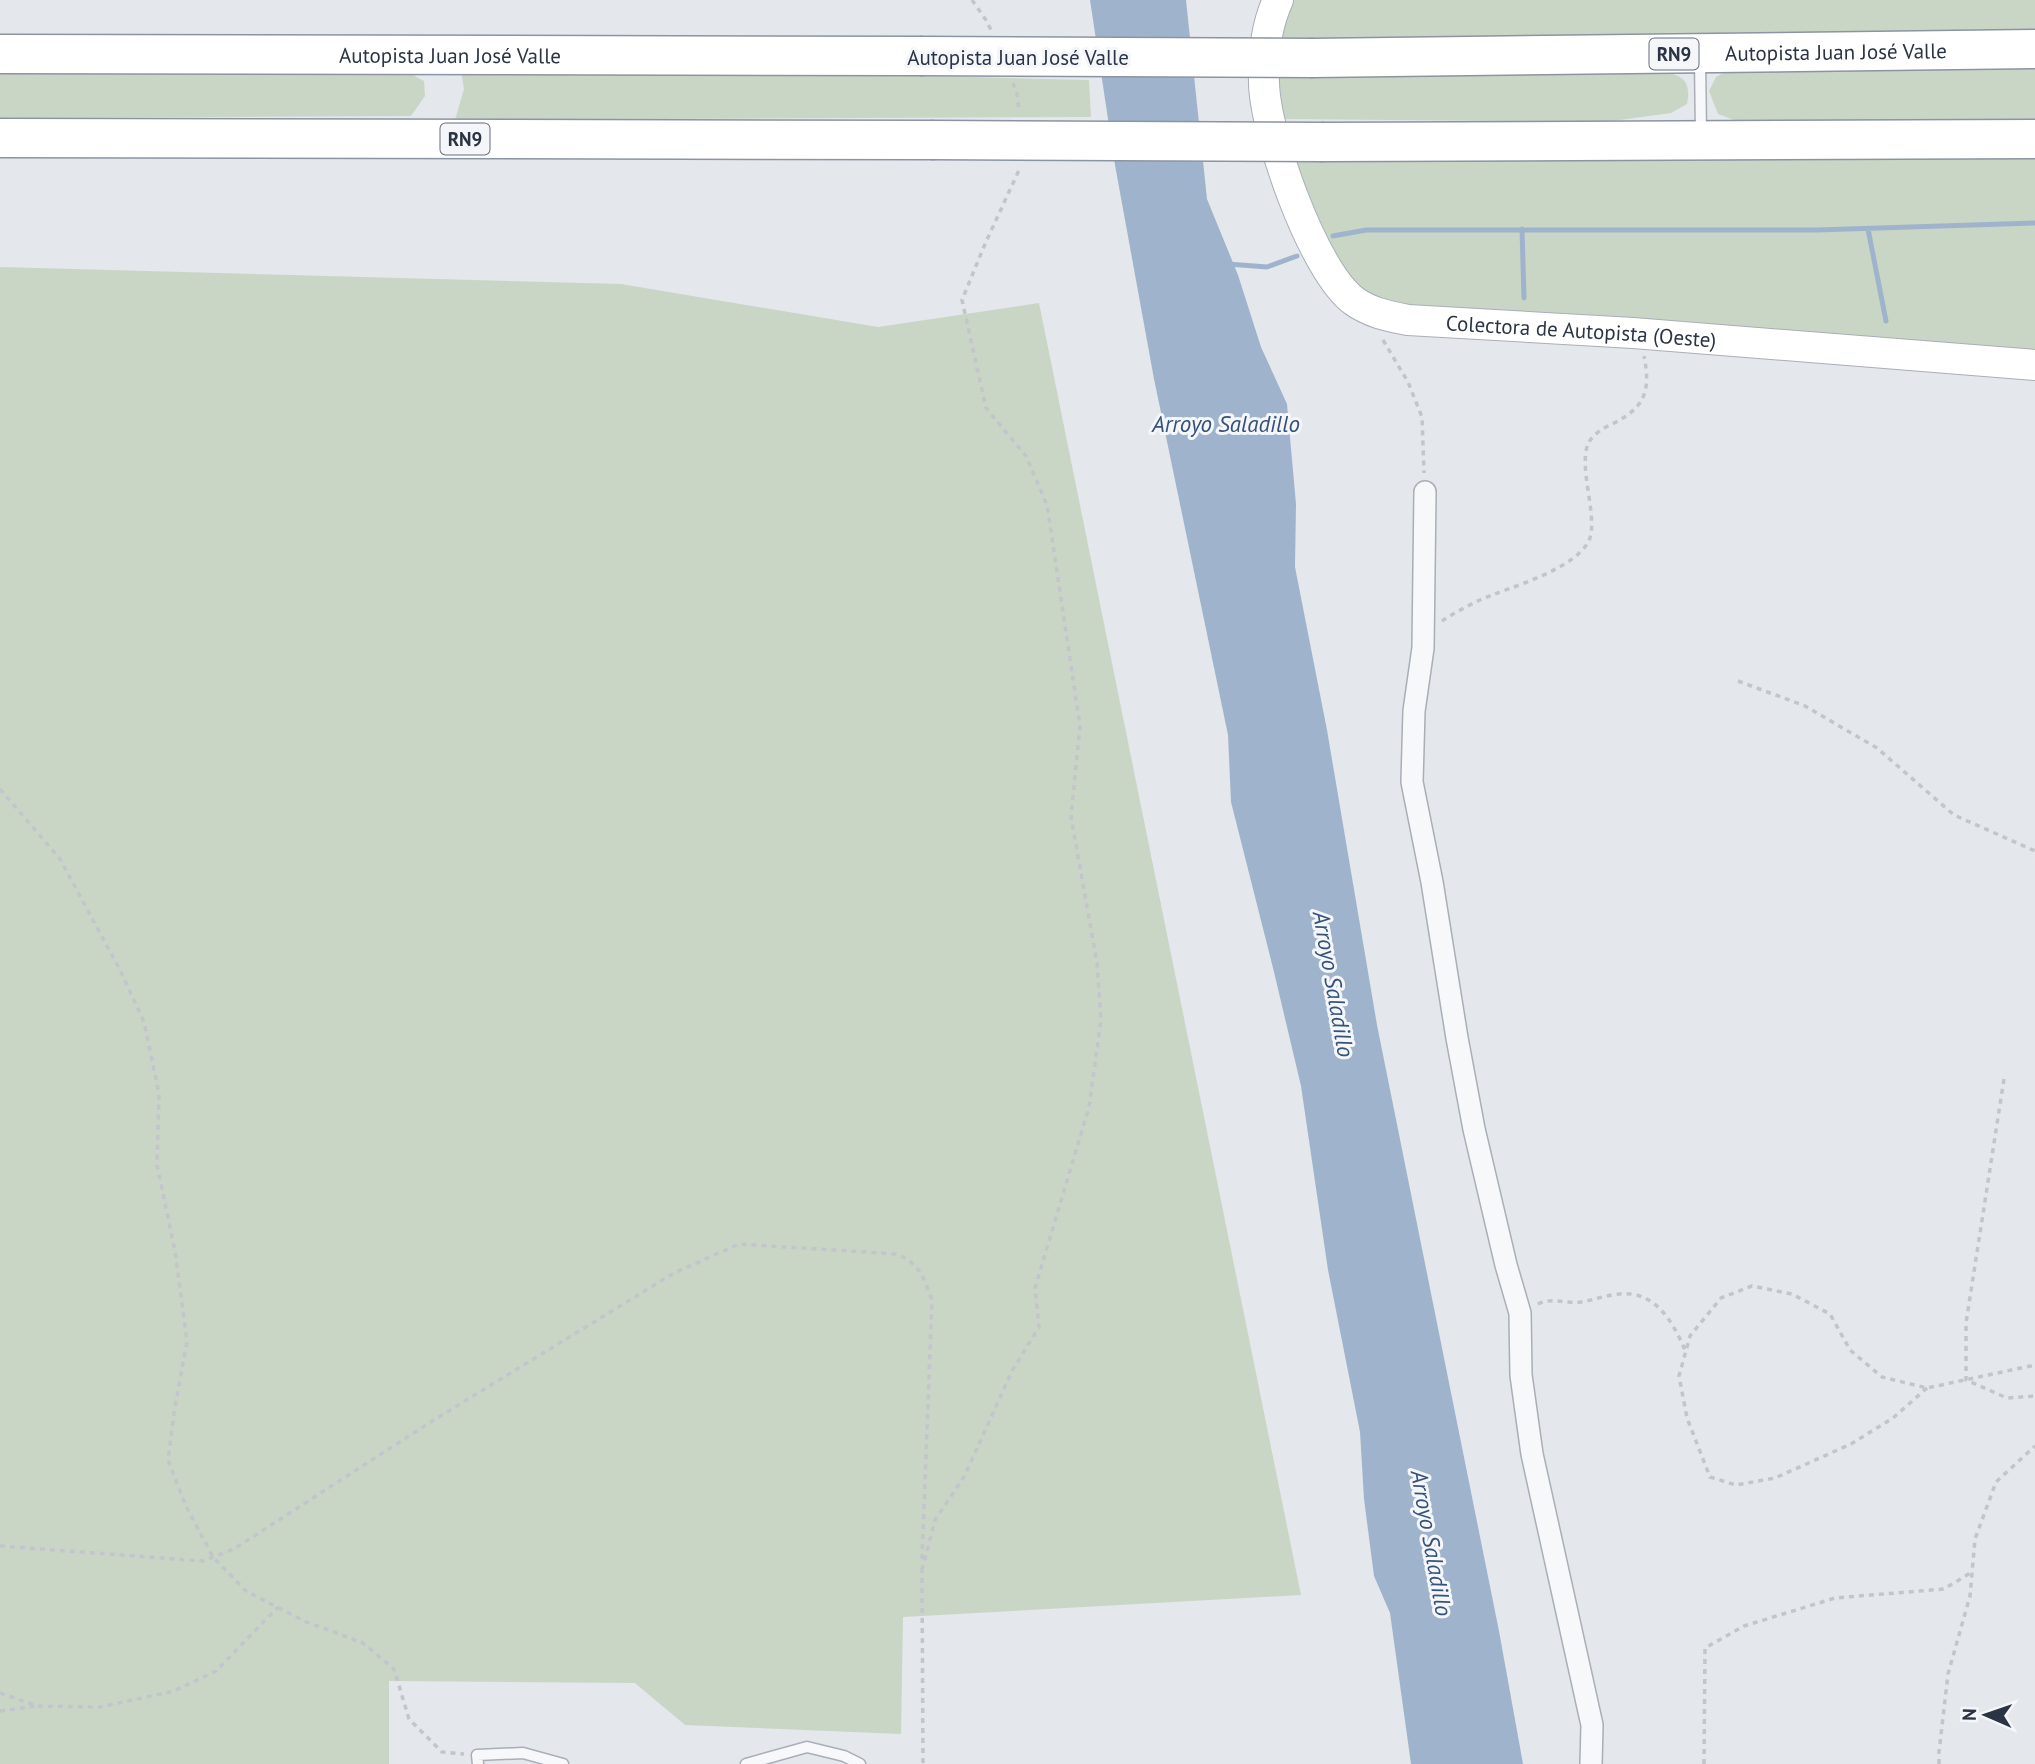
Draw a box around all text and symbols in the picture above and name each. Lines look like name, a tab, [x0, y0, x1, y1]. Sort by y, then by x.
street label: Autopista Juan José Valle	[1725, 37, 1947, 66]
road number: RN9	[1650, 38, 1698, 70]
street label: Autopista Juan José Valle	[339, 41, 561, 69]
street label: Autopista Juan José Valle	[907, 44, 1129, 71]
road number: RN9	[440, 124, 490, 154]
street label: Colectora de Autopista (Oeste)	[1445, 309, 1717, 353]
water label: Arroyo Saladillo	[1151, 409, 1300, 438]
water label: Arroyo Saladillo	[1307, 908, 1361, 1059]
water label: Arroyo Saladillo	[1405, 1467, 1459, 1618]
north arrow	[1951, 1680, 2021, 1750]
text: N	[1957, 1708, 1981, 1721]

